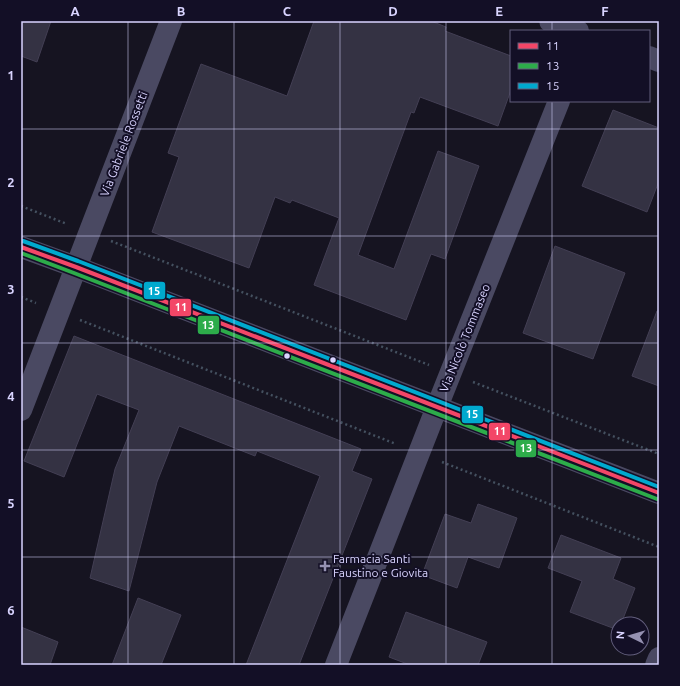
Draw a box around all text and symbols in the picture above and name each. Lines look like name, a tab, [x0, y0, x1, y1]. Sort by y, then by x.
text: A	[70, 4, 80, 18]
text: B	[177, 4, 186, 18]
text: C	[283, 4, 292, 18]
text: D	[388, 4, 398, 18]
text: E	[495, 4, 503, 18]
text: F	[601, 4, 609, 18]
legend	[510, 30, 650, 102]
text: 11	[546, 39, 560, 52]
text: 13	[546, 59, 560, 72]
text: 1	[7, 68, 15, 82]
text: 15	[546, 79, 560, 92]
street label: Via Gabriele Rossetti	[97, 89, 150, 198]
text: 2	[7, 175, 15, 189]
line badge: 15	[143, 281, 166, 300]
text: 3	[7, 282, 15, 296]
street label: Via Nicolò Tommaseo	[437, 282, 492, 394]
text: 15	[148, 285, 160, 297]
line badge: 11	[169, 298, 192, 317]
text: 11	[175, 301, 187, 313]
line badge: 13	[197, 315, 220, 335]
text: 13	[202, 319, 214, 331]
unlabelled marker	[282, 351, 292, 361]
unlabelled marker	[328, 355, 338, 365]
text: 4	[7, 389, 15, 403]
line badge: 15	[461, 405, 484, 424]
text: 15	[466, 408, 478, 420]
line badge: 11	[488, 422, 511, 441]
text: 11	[494, 425, 506, 437]
line badge: 13	[515, 439, 537, 458]
text: 13	[520, 442, 532, 454]
text: 5	[7, 496, 15, 510]
place label: Farmacia Santi Faustino e Giovita	[333, 552, 428, 579]
marker: Farmacia Santi Faustino e Giovita	[320, 561, 330, 571]
text: 6	[7, 603, 15, 617]
north arrow	[610, 616, 650, 656]
text: N	[614, 631, 626, 640]

